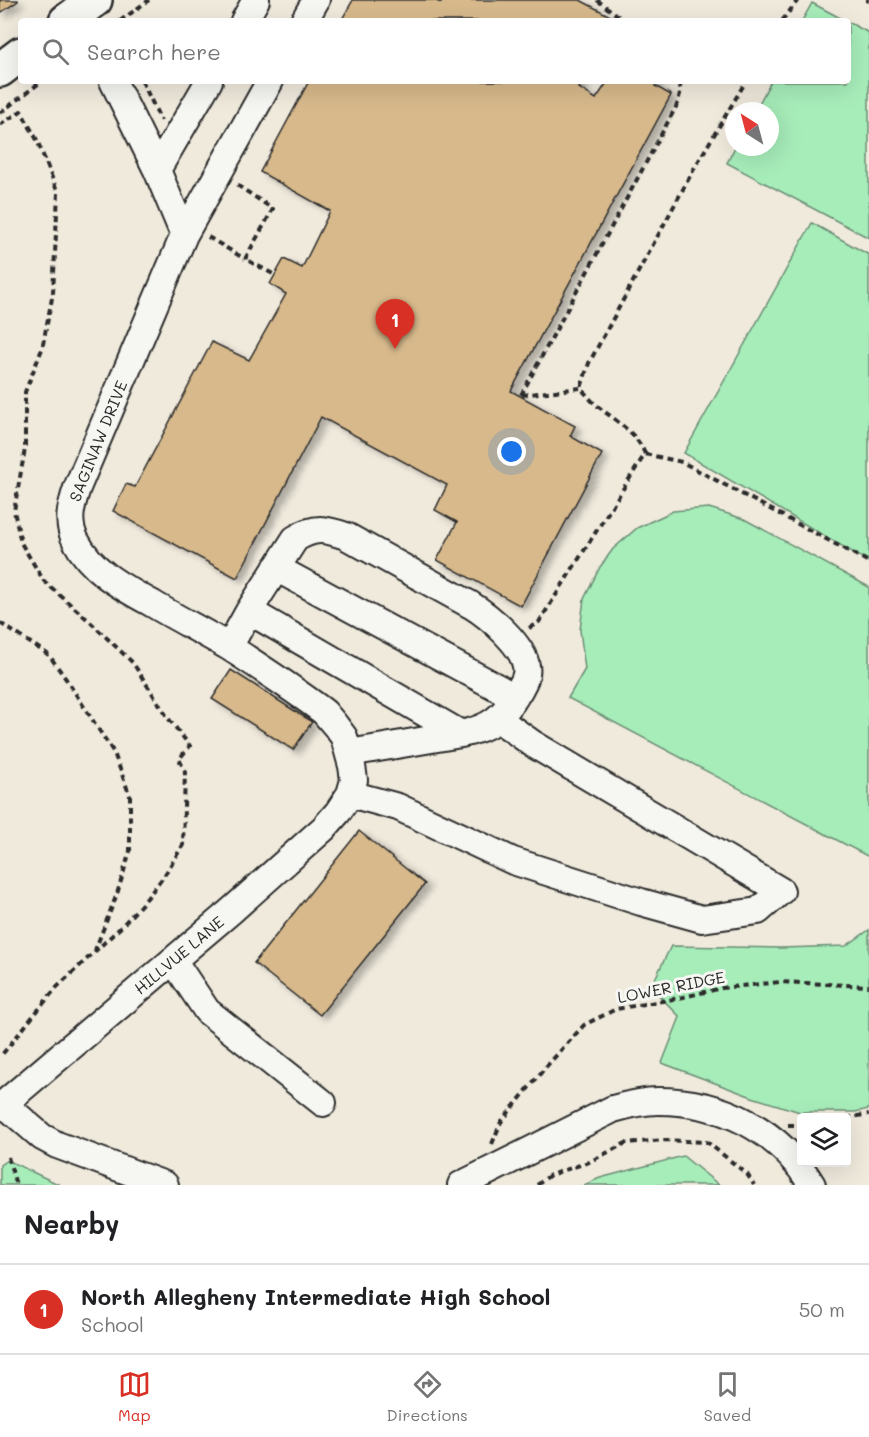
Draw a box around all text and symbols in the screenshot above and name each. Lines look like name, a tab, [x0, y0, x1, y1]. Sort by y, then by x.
search box	[18, 18, 851, 84]
icon: search	[39, 35, 72, 68]
text: Search here	[87, 37, 221, 66]
north arrow	[725, 102, 779, 156]
pin: 1	[376, 300, 414, 349]
street label: SAGINAW DRIVE	[64, 377, 131, 504]
your location	[497, 437, 526, 466]
street label: HILLVUE LANE	[129, 911, 228, 998]
street label: LOWER RIDGE	[615, 966, 726, 1007]
map controls	[797, 1113, 851, 1167]
button: layers	[797, 1113, 851, 1167]
text: Nearby	[24, 1207, 119, 1241]
text: North Allegheny Intermediate High School	[81, 1282, 551, 1311]
text: 1	[39, 1296, 48, 1322]
text: 50 m	[799, 1296, 845, 1322]
text: School	[81, 1311, 144, 1337]
tab: Map	[118, 1368, 151, 1425]
tab: Directions	[387, 1368, 468, 1425]
tab: Saved	[704, 1368, 751, 1425]

